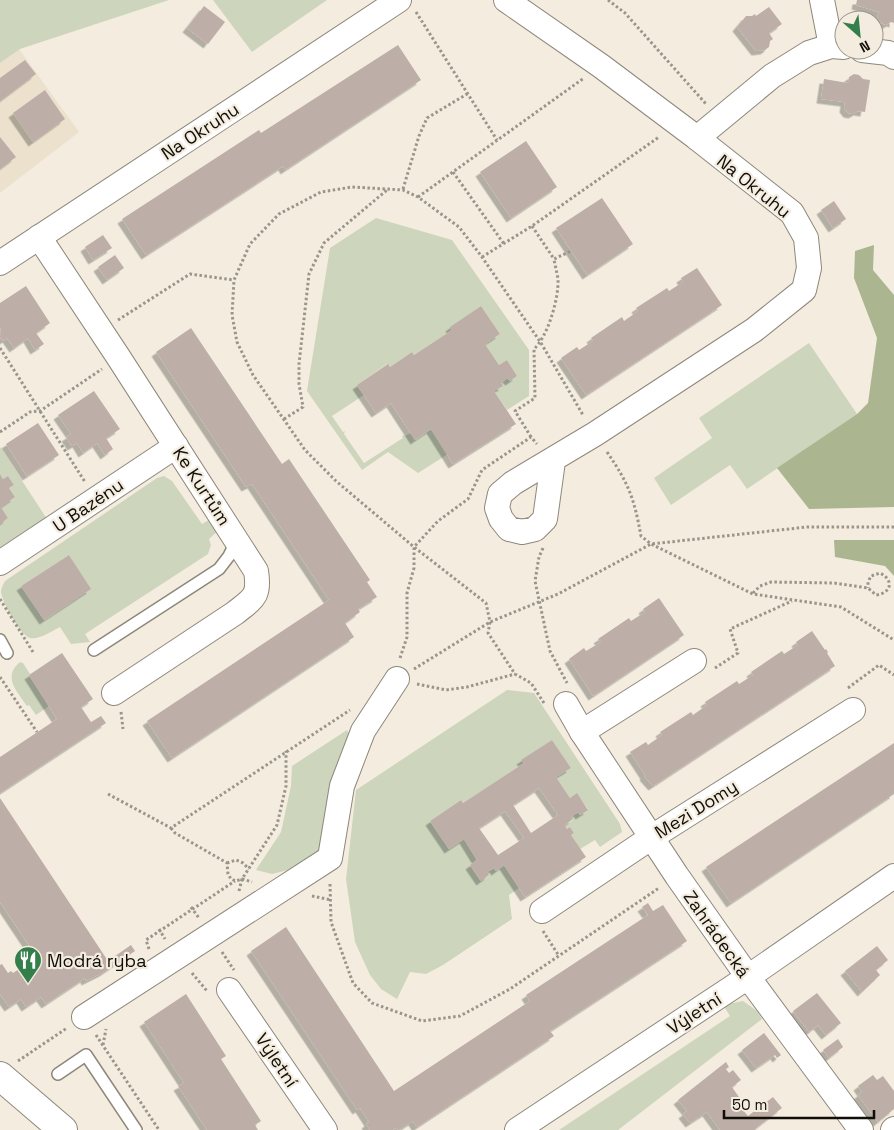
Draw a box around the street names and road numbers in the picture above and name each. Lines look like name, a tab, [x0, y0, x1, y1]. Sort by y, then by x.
street label: Na Okruhu	[157, 97, 243, 165]
street label: Na Okruhu	[712, 149, 796, 223]
street label: Ke Kurtům	[168, 442, 236, 530]
street label: U Bazénu	[48, 473, 128, 537]
street label: Mezi Domy	[650, 774, 742, 844]
street label: Zahrádecká	[679, 886, 755, 982]
street label: Výletní	[662, 987, 726, 1039]
street label: Výletní	[251, 1029, 304, 1092]

